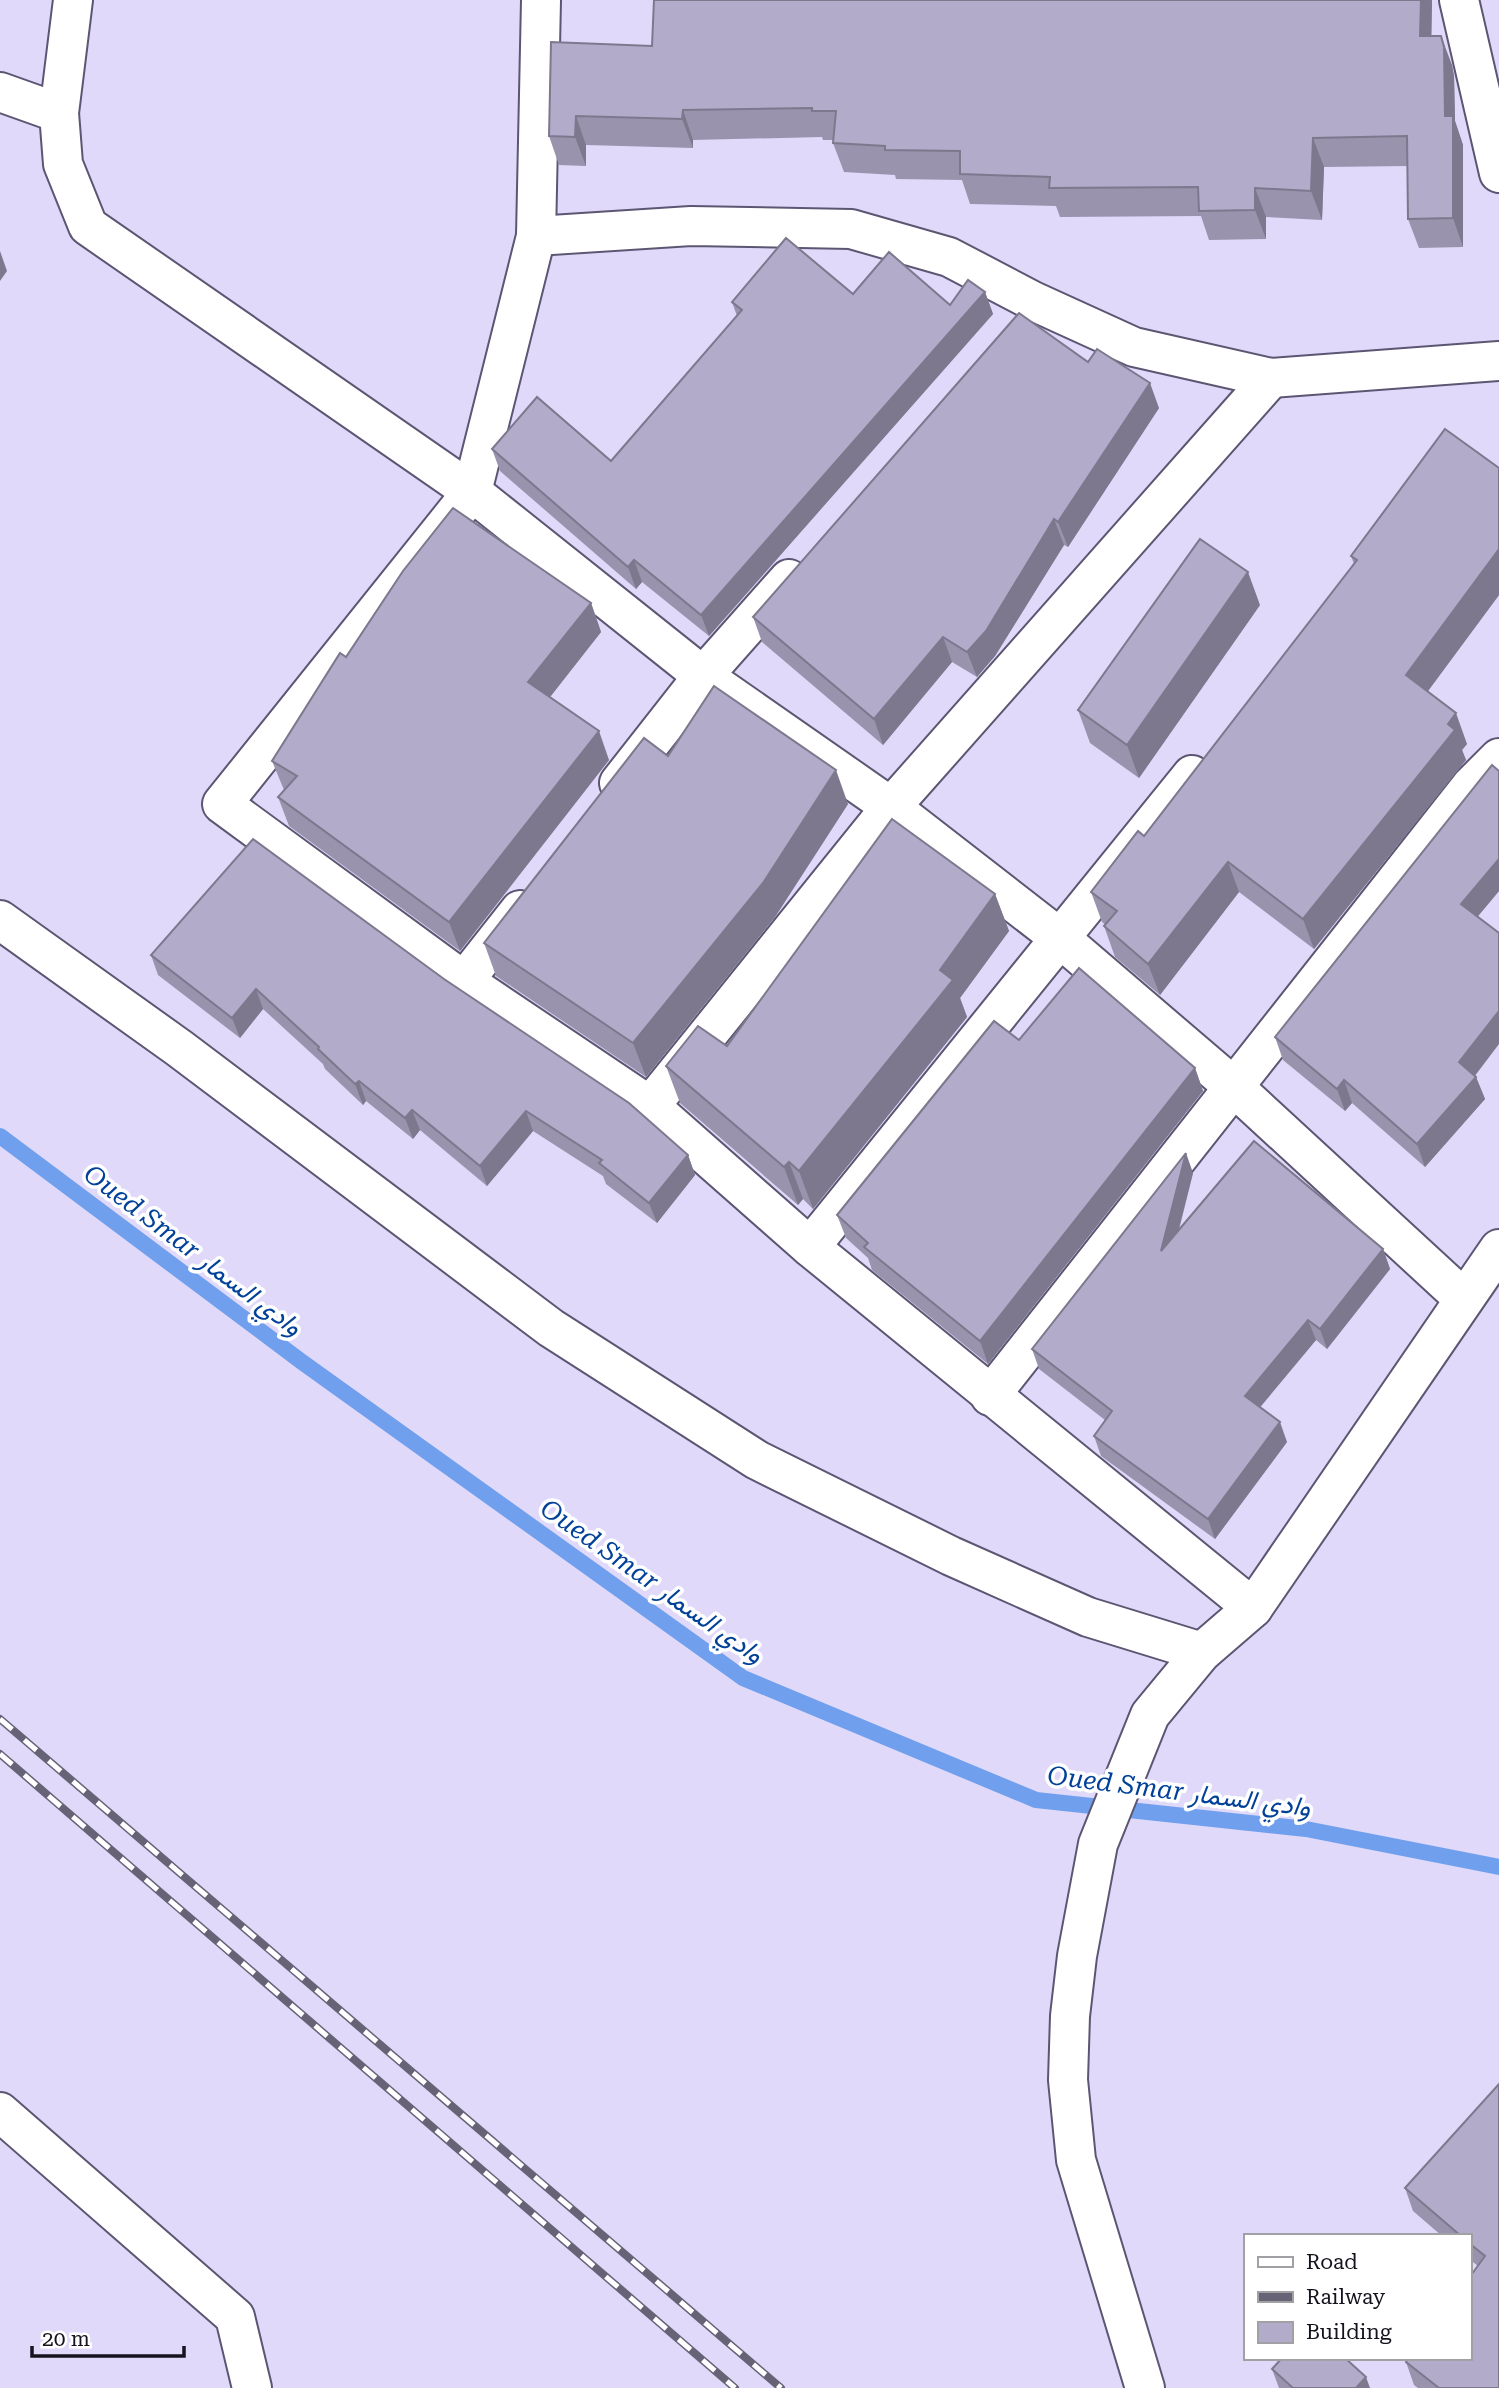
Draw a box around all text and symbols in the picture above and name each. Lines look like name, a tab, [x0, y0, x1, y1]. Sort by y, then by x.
water label: Oued Smar وادي السمار	[75, 1158, 308, 1347]
water label: Oued Smar وادي السمار	[531, 1493, 769, 1674]
water label: Oued Smar وادي السمار	[1045, 1760, 1313, 1828]
legend	[1244, 2234, 1471, 2360]
text: Road	[1306, 2250, 1358, 2274]
text: Railway	[1306, 2285, 1386, 2309]
scale bar	[32, 2314, 184, 2358]
text: Building	[1306, 2320, 1392, 2344]
text: 20 m	[42, 2327, 90, 2351]

